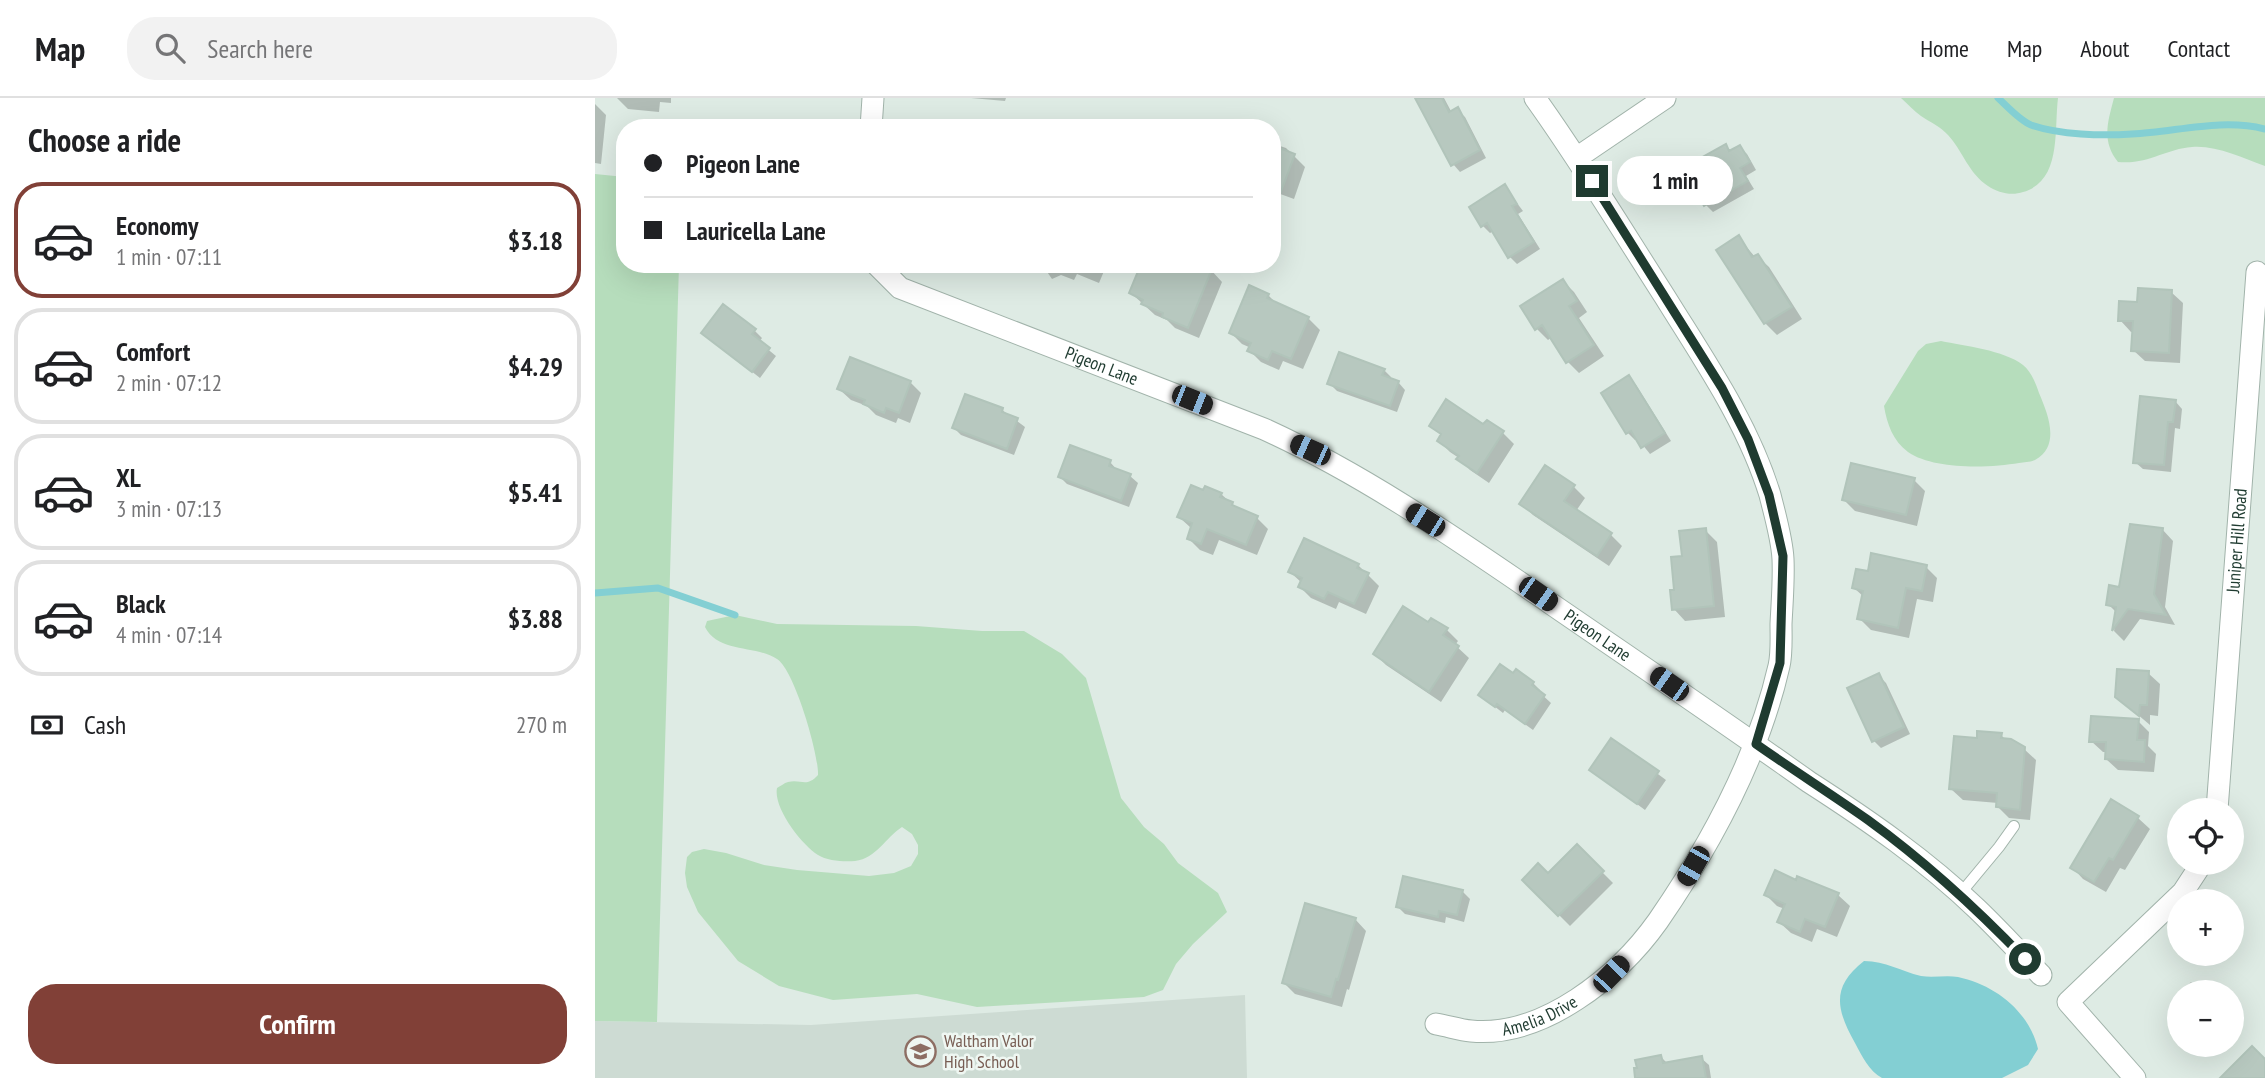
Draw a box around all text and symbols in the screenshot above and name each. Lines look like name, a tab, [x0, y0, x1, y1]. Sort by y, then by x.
search box	[127, 17, 617, 80]
text: Map	[35, 27, 85, 70]
icon: search	[151, 29, 189, 67]
text: Search here	[207, 32, 313, 65]
text: Home	[1920, 33, 1969, 64]
text: Map	[2007, 33, 2042, 64]
text: About	[2080, 33, 2129, 64]
text: Contact	[2167, 33, 2230, 64]
text: Choose a ride	[28, 119, 181, 161]
text: Pigeon Lane	[686, 147, 800, 180]
callout: 1 min	[1616, 156, 1732, 206]
route end	[1576, 165, 1608, 197]
text: 1 min	[1652, 166, 1698, 195]
icon: car	[32, 209, 95, 272]
text: Economy	[116, 209, 198, 242]
text: Lauricella Lane	[686, 214, 826, 247]
text: $3.18	[508, 224, 563, 257]
text: 1 min · 07:11	[116, 242, 222, 271]
icon: car	[32, 335, 95, 398]
text: Comfort	[116, 335, 190, 368]
street label: Pigeon Lane	[1062, 341, 1141, 390]
text: $4.29	[508, 350, 563, 383]
text: 2 min · 07:12	[116, 368, 222, 397]
car	[1169, 382, 1216, 418]
car	[1287, 432, 1334, 468]
icon: car	[32, 461, 95, 524]
text: XL	[116, 461, 141, 494]
text: $5.41	[508, 476, 563, 509]
street label: Juniper Hill Road	[2221, 488, 2252, 595]
text: 3 min · 07:13	[116, 494, 222, 523]
car	[1402, 500, 1449, 540]
car	[1515, 573, 1562, 615]
icon: car	[32, 587, 95, 650]
text: Black	[116, 587, 166, 620]
text: $3.88	[508, 602, 563, 635]
street label: Pigeon Lane	[1560, 604, 1636, 666]
text: 4 min · 07:14	[116, 620, 222, 649]
car	[1646, 663, 1693, 705]
icon: cash	[28, 706, 66, 744]
text: Cash	[84, 708, 126, 741]
text: 270 m	[516, 710, 567, 739]
map controls	[2167, 798, 2244, 1057]
button: locate	[2167, 798, 2244, 875]
car	[1674, 843, 1713, 889]
button: +	[2167, 889, 2244, 966]
route start	[2009, 943, 2041, 975]
car	[1589, 952, 1634, 996]
button: −	[2167, 980, 2244, 1057]
button: Confirm	[28, 984, 567, 1064]
street label: Amelia Drive	[1500, 990, 1581, 1041]
place label: Waltham Valor High School	[944, 1029, 1034, 1073]
school or university icon: Waltham Valor High School	[904, 1034, 938, 1068]

